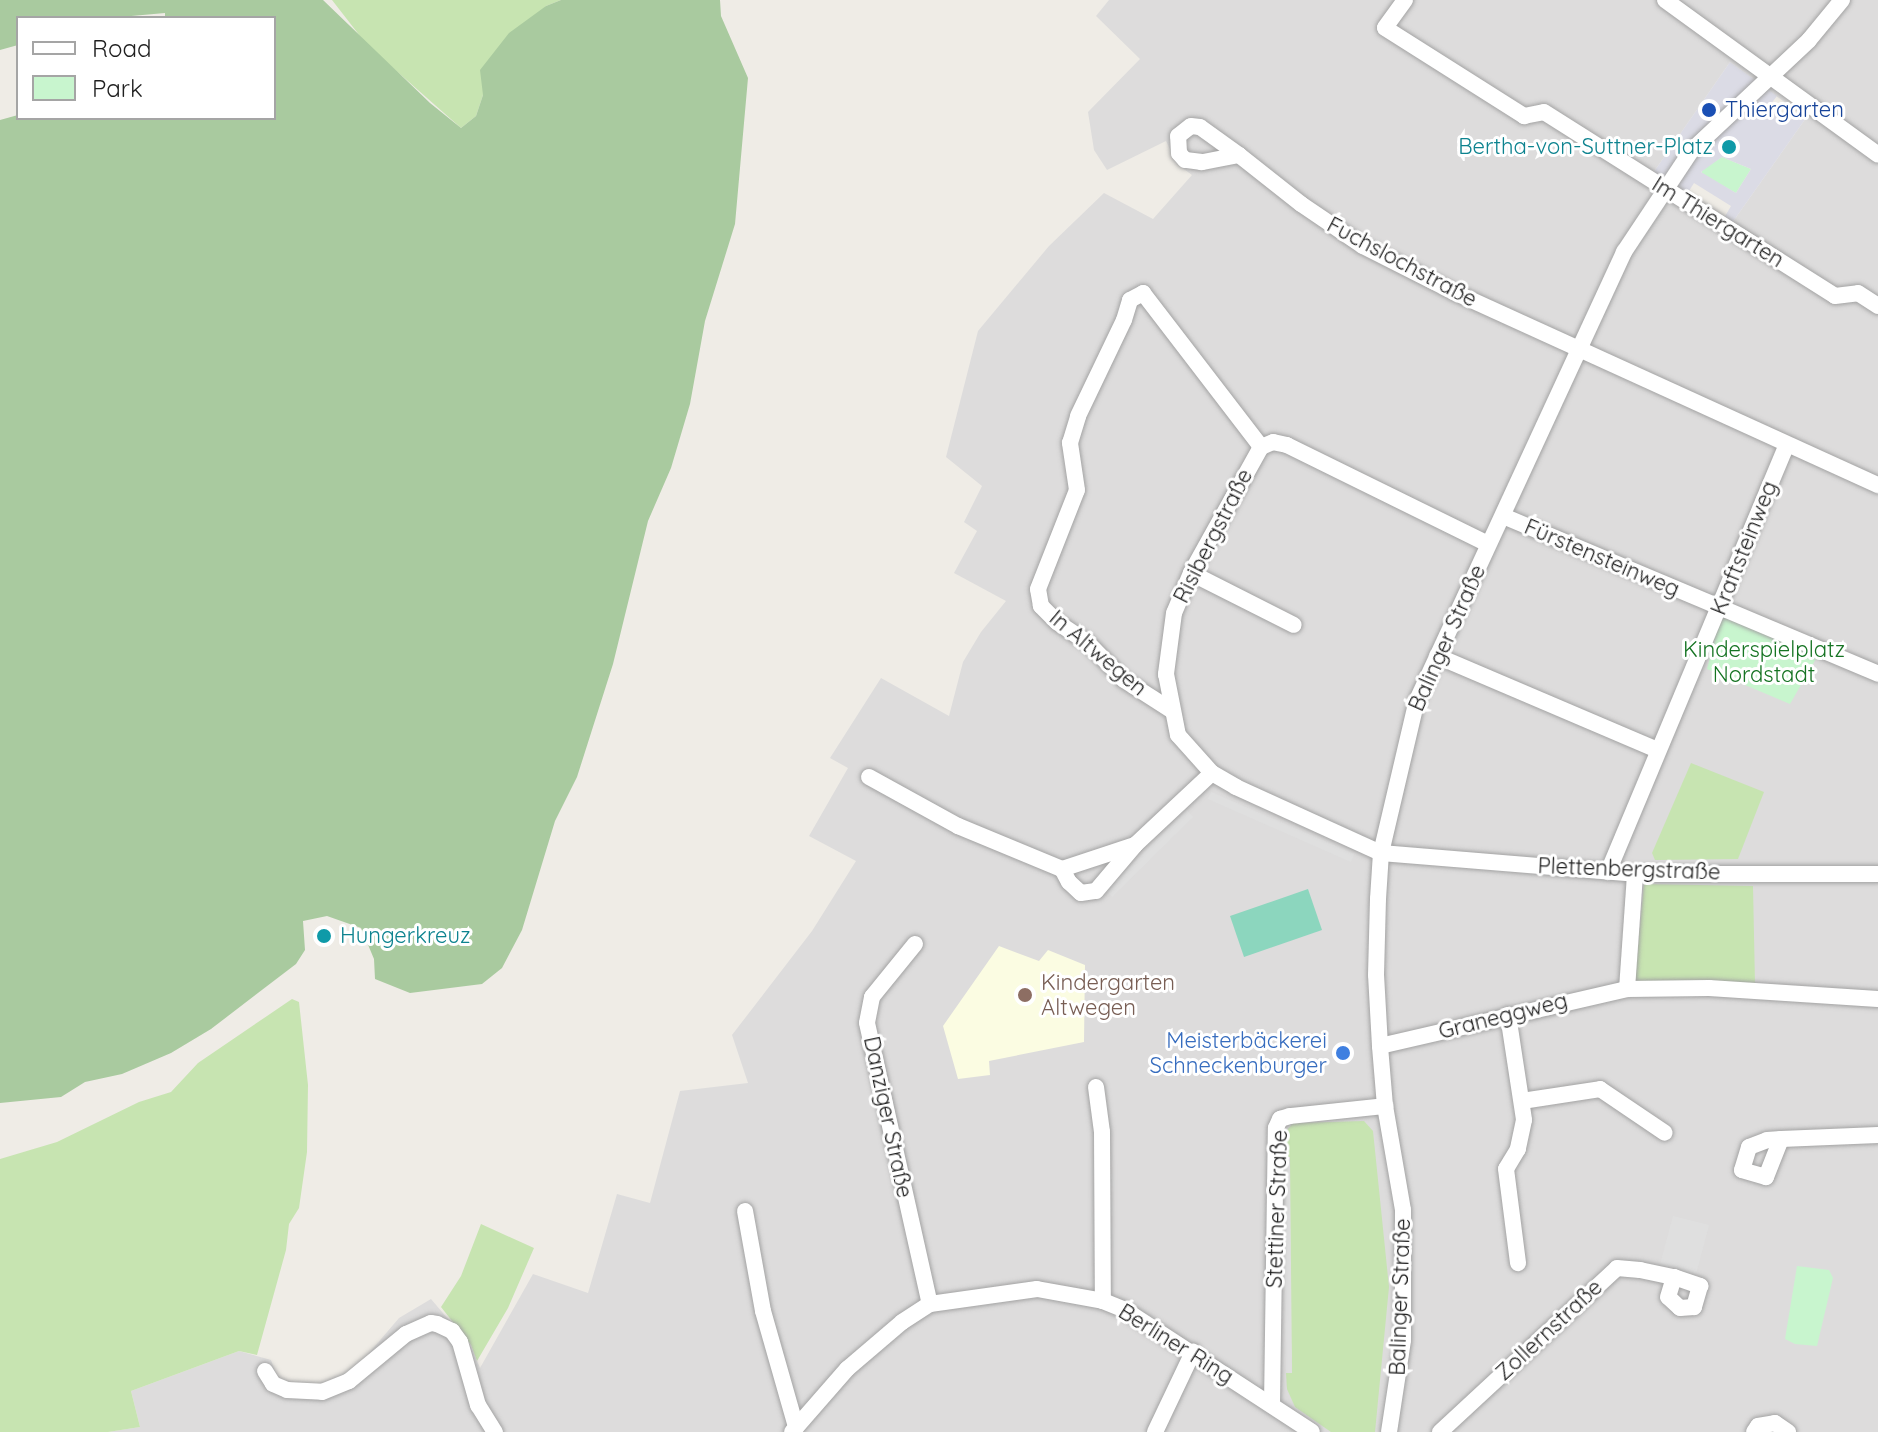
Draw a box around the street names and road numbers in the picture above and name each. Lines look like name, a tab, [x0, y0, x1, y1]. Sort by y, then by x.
street label: Im Thiergarten	[1647, 171, 1789, 273]
street label: Fuchslochstraße	[1323, 211, 1481, 313]
street label: Risibergstraße	[1168, 465, 1258, 607]
street label: Kraftsteinweg	[1705, 477, 1783, 619]
street label: Fürstensteinweg	[1520, 513, 1684, 603]
street label: Balinger Straße	[1403, 561, 1491, 715]
street label: In Altwegen	[1044, 605, 1152, 701]
street label: Plettenbergstraße	[1537, 853, 1721, 885]
street label: Graneggweg	[1436, 987, 1570, 1045]
street label: Danziger Straße	[858, 1034, 918, 1200]
street label: Stettiner Straße	[1261, 1129, 1293, 1289]
street label: Balinger Straße	[1384, 1218, 1416, 1376]
street label: Zollernstraße	[1490, 1274, 1608, 1386]
street label: Berliner Ring	[1114, 1298, 1238, 1390]

